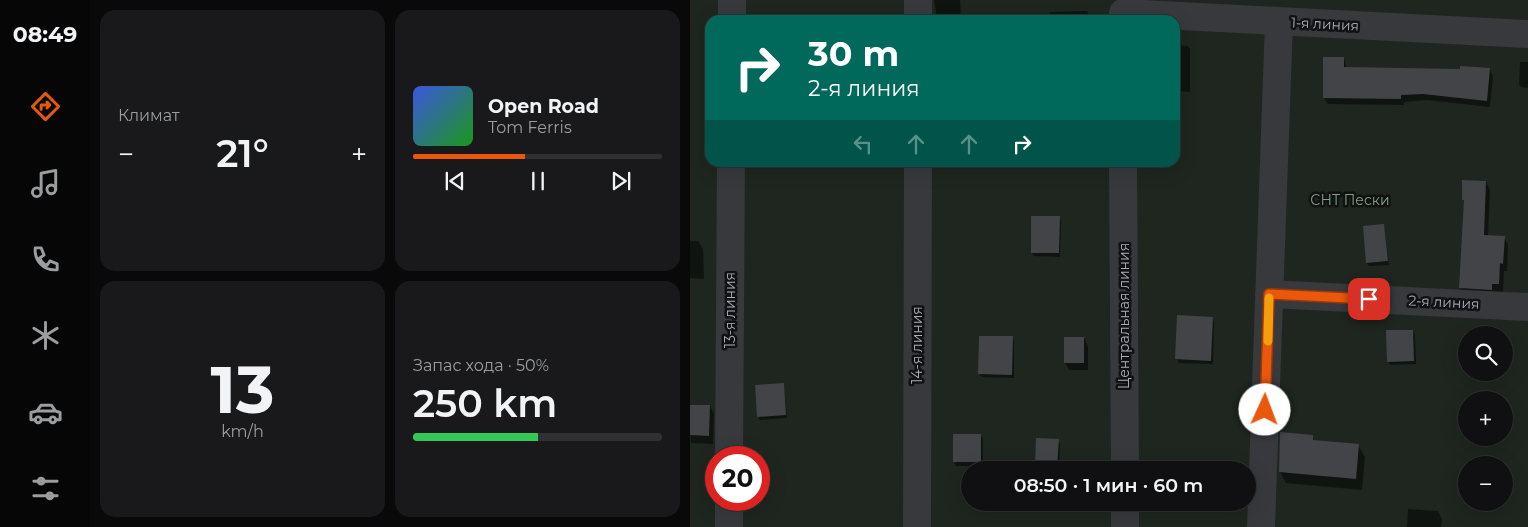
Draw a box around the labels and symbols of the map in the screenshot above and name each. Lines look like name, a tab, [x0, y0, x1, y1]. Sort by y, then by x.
street label: 1-я линия	[1290, 13, 1360, 35]
park label: СНТ Пески	[1310, 191, 1390, 209]
street label: Центральная линия	[1115, 243, 1133, 389]
street label: 13-я линия	[721, 272, 739, 348]
pin	[1348, 278, 1390, 320]
street label: 2-я линия	[1408, 291, 1480, 313]
street label: 14-я линия	[908, 306, 926, 384]
position arrow	[1238, 383, 1290, 435]
speed limit sign: 20	[705, 446, 770, 511]

